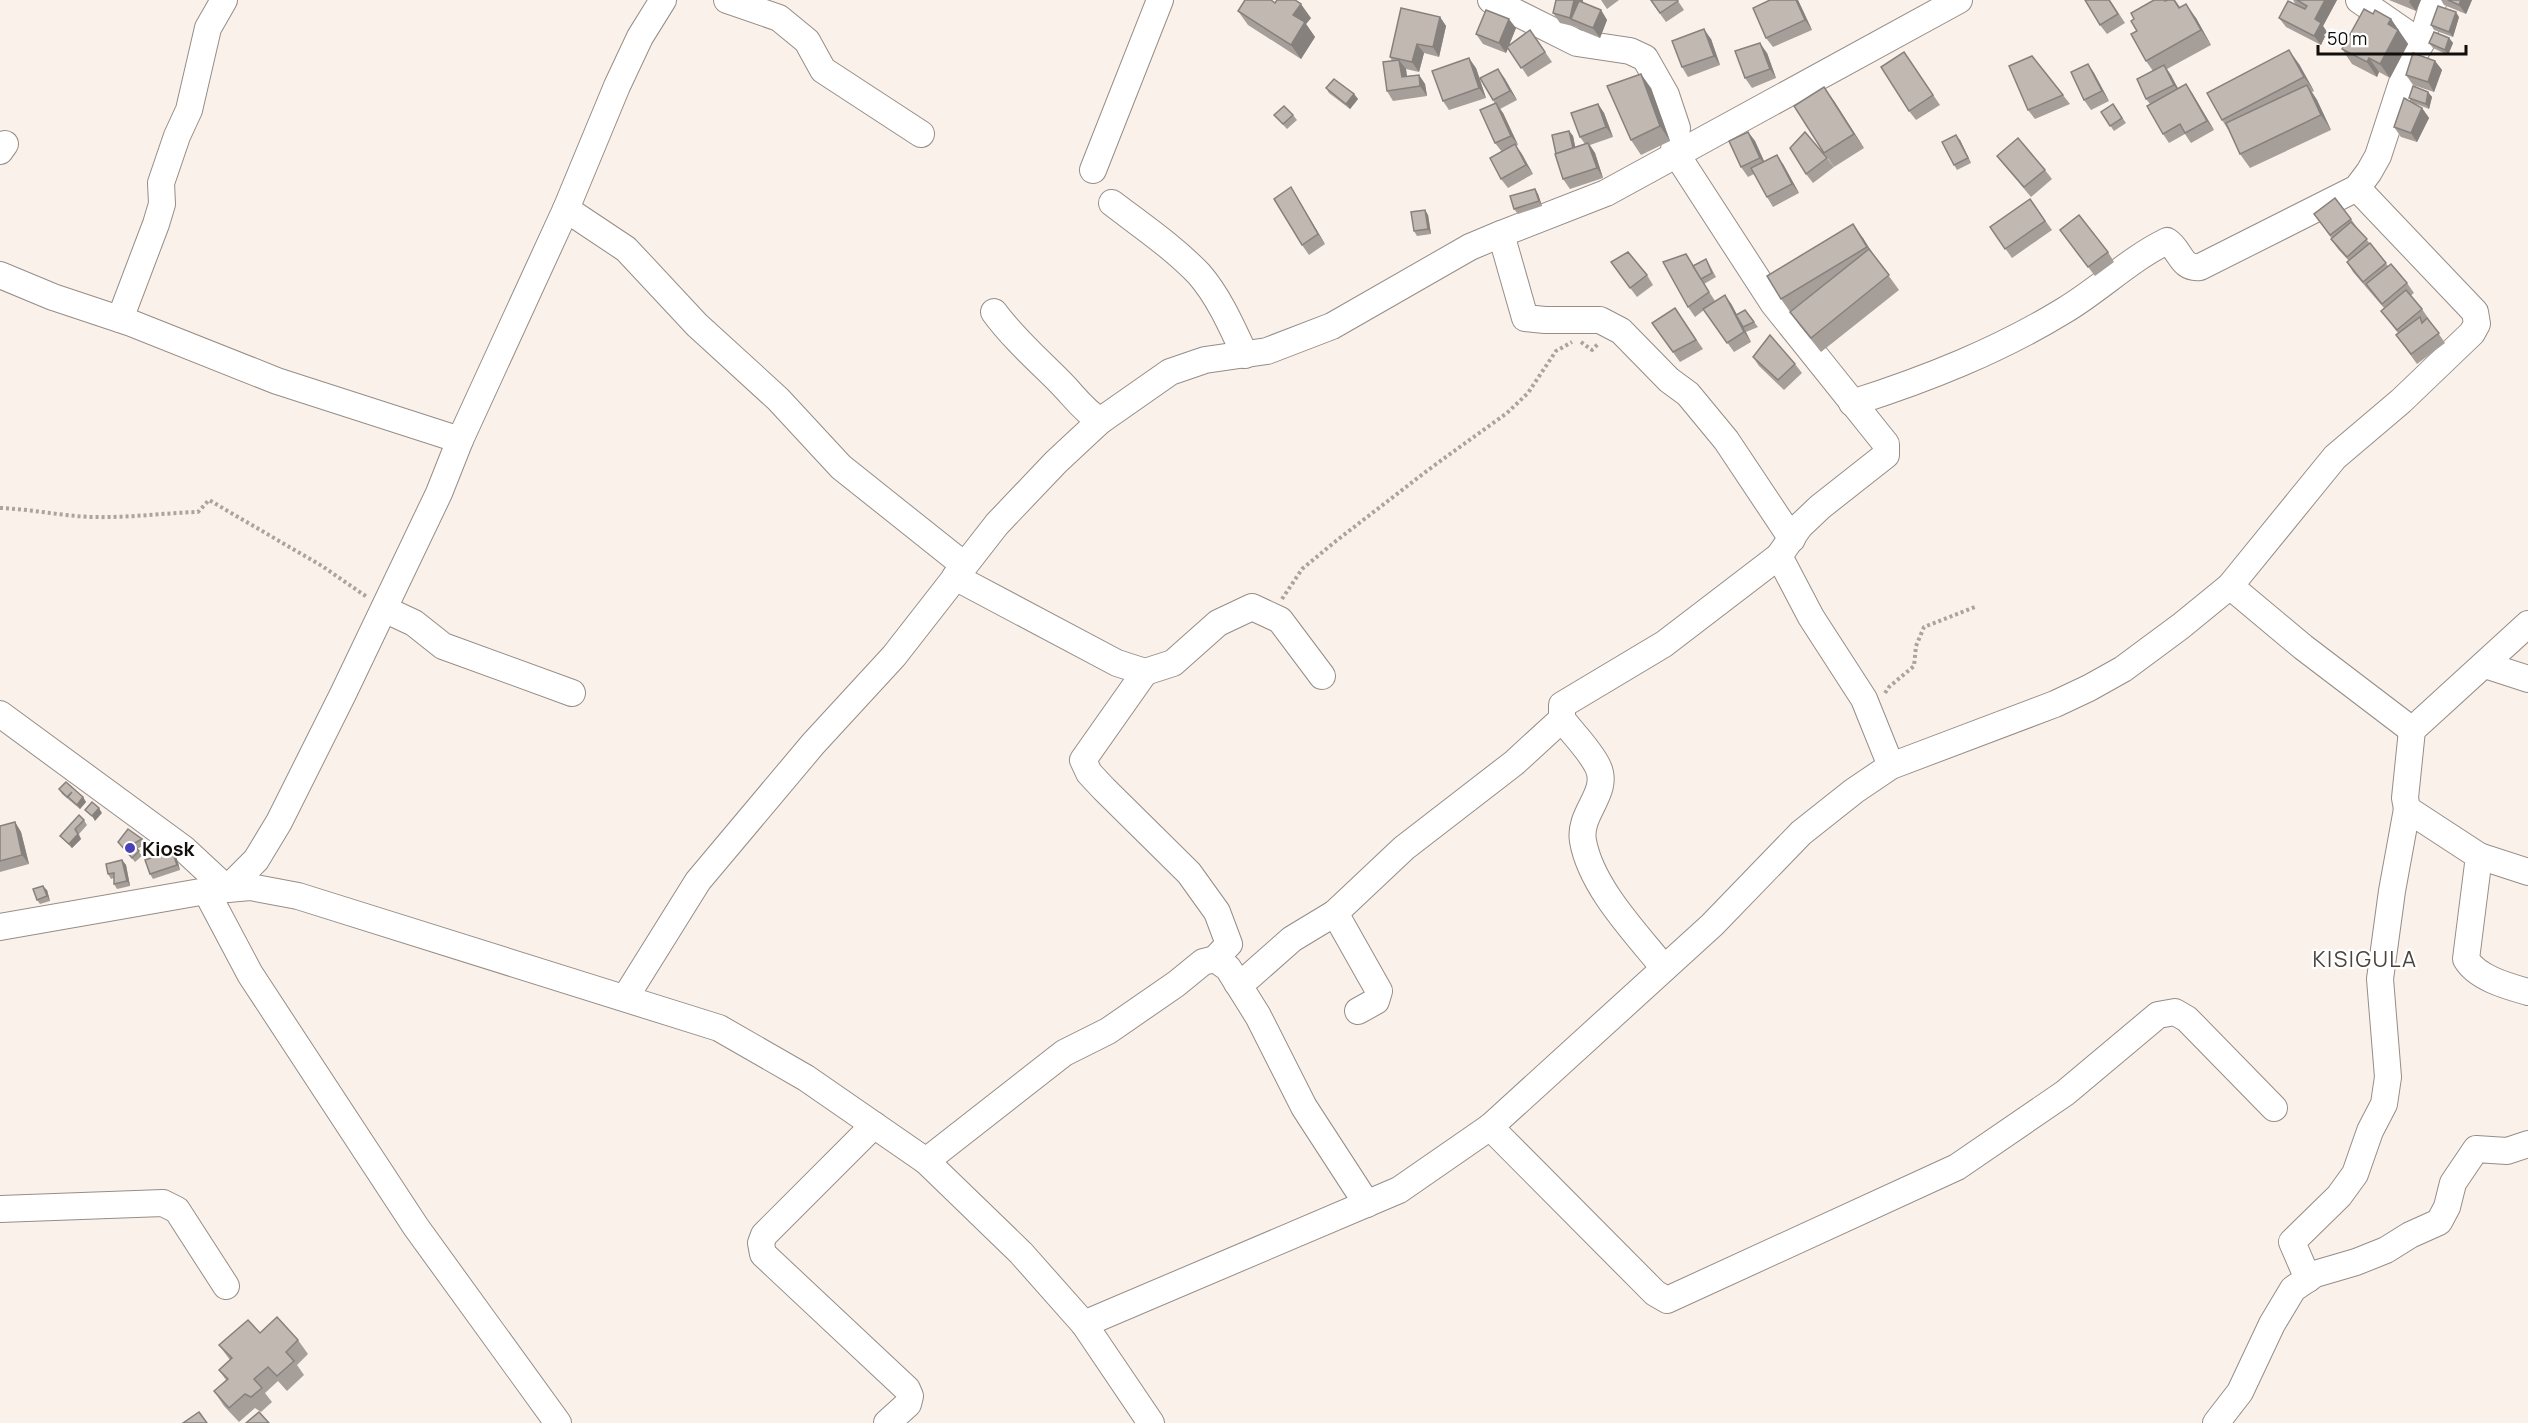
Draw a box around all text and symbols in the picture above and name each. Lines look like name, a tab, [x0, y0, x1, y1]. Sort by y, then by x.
scale bar	[2318, 18, 2466, 56]
text: 50 m	[2327, 26, 2367, 50]
place label: Kiosk	[142, 835, 195, 862]
marker: Kiosk	[123, 841, 137, 855]
district label: KISIGULA	[2312, 944, 2418, 974]

